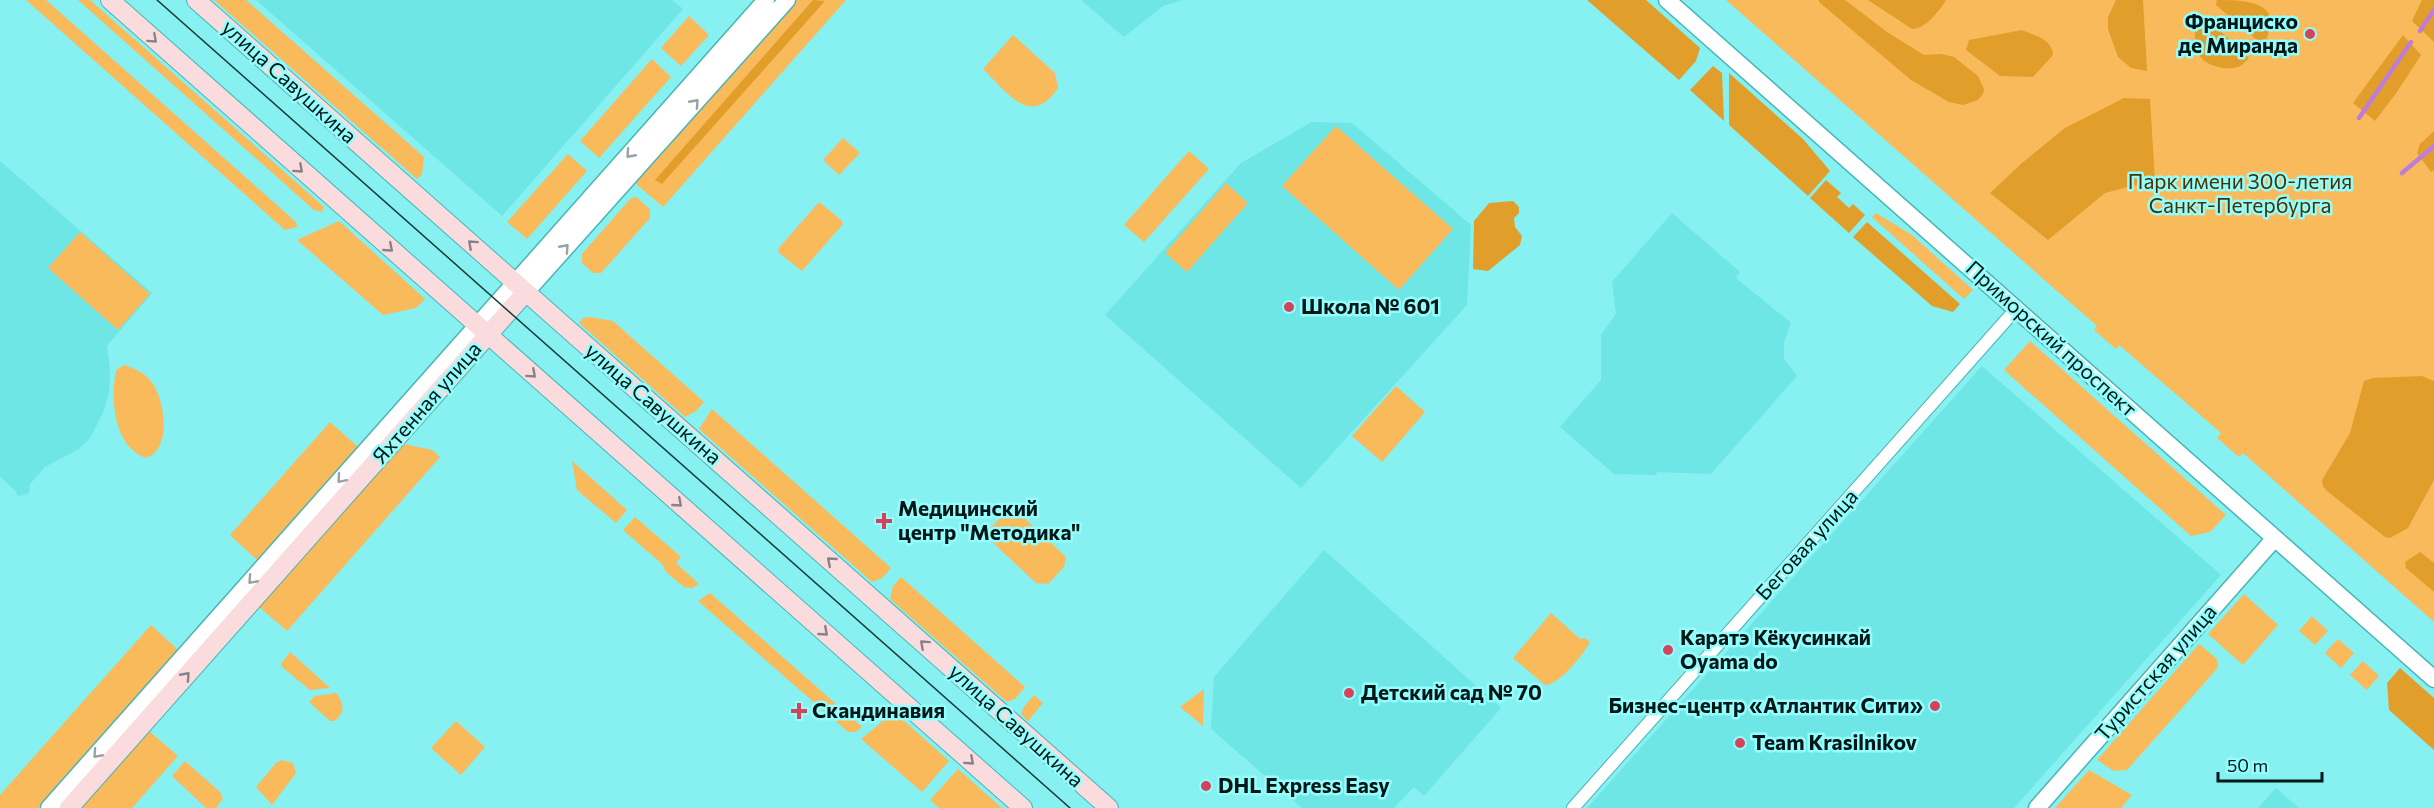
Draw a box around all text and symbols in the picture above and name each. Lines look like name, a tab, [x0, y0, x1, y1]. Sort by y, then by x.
place label: Франциско де Миранда	[2178, 8, 2298, 57]
street label: улица Савушкина	[218, 14, 362, 148]
marker: Франциско де Миранда	[2303, 27, 2317, 41]
one-way arrow	[146, 32, 157, 43]
one-way arrow	[688, 99, 699, 110]
one-way arrow	[626, 147, 637, 158]
one-way arrow	[292, 161, 303, 172]
park label: Парк имени 300-летия Санкт-Петербурга	[2128, 168, 2352, 217]
one-way arrow	[468, 240, 478, 251]
one-way arrow	[382, 241, 392, 252]
one-way arrow	[558, 244, 569, 255]
street label: Приморский проспект	[1962, 255, 2142, 421]
place label: Школа № 601	[1301, 293, 1440, 318]
marker: Школа № 601	[1282, 300, 1296, 314]
street label: Яхтенная улица	[366, 336, 486, 468]
street label: улица Савушкина	[581, 337, 727, 469]
one-way arrow	[525, 367, 536, 378]
one-way arrow	[337, 472, 348, 483]
street label: Беговая улица	[1750, 483, 1862, 605]
place label: Медицинский центр "Методика"	[898, 495, 1081, 544]
one-way arrow	[671, 496, 682, 507]
marker: Медицинский центр "Методика"	[875, 512, 893, 530]
one-way arrow	[827, 557, 837, 568]
one-way arrow	[248, 573, 259, 584]
street label: Туристская улица	[2089, 599, 2221, 745]
place label: Каратэ Кёкусинкай Oyama do	[1680, 624, 1871, 673]
one-way arrow	[817, 625, 828, 636]
one-way arrow	[920, 640, 931, 651]
marker: Каратэ Кёкусинкай Oyama do	[1661, 643, 1675, 657]
street label: улица Савушкина	[945, 658, 1089, 792]
one-way arrow	[179, 673, 190, 683]
place label: Детский сад № 70	[1361, 679, 1542, 704]
marker: Детский сад № 70	[1342, 686, 1356, 700]
place label: Бизнес-центр «Атлантик Сити»	[1608, 692, 1923, 717]
place label: Скандинавия	[812, 697, 945, 722]
marker: Бизнес-центр «Атлантик Сити»	[1928, 699, 1942, 713]
marker: Скандинавия	[790, 702, 808, 720]
place label: Team Krasilnikov	[1752, 729, 1918, 754]
marker: Team Krasilnikov	[1733, 736, 1747, 750]
scale bar	[2218, 745, 2322, 783]
one-way arrow	[93, 747, 104, 758]
one-way arrow	[963, 754, 974, 765]
text: 50 m	[2227, 754, 2268, 776]
place label: DHL Express Easy	[1218, 772, 1390, 797]
marker: DHL Express Easy	[1199, 779, 1213, 793]

